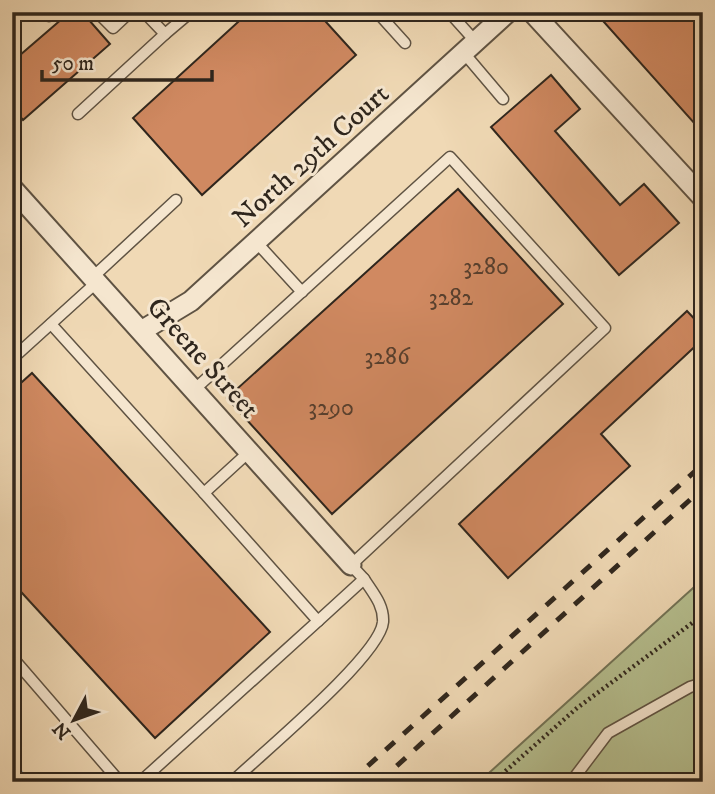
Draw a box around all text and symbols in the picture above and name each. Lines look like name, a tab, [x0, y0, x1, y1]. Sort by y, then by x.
scale bar	[42, 38, 212, 82]
text: 50 m	[52, 51, 94, 77]
street label: North 29th Court	[226, 77, 397, 236]
house number: 3280	[463, 252, 509, 282]
house number: 3282	[429, 283, 473, 313]
street label: Greene Street	[139, 290, 267, 426]
house number: 3286	[364, 342, 411, 372]
house number: 3290	[308, 393, 354, 423]
north arrow	[38, 686, 108, 756]
text: N	[48, 716, 76, 744]

